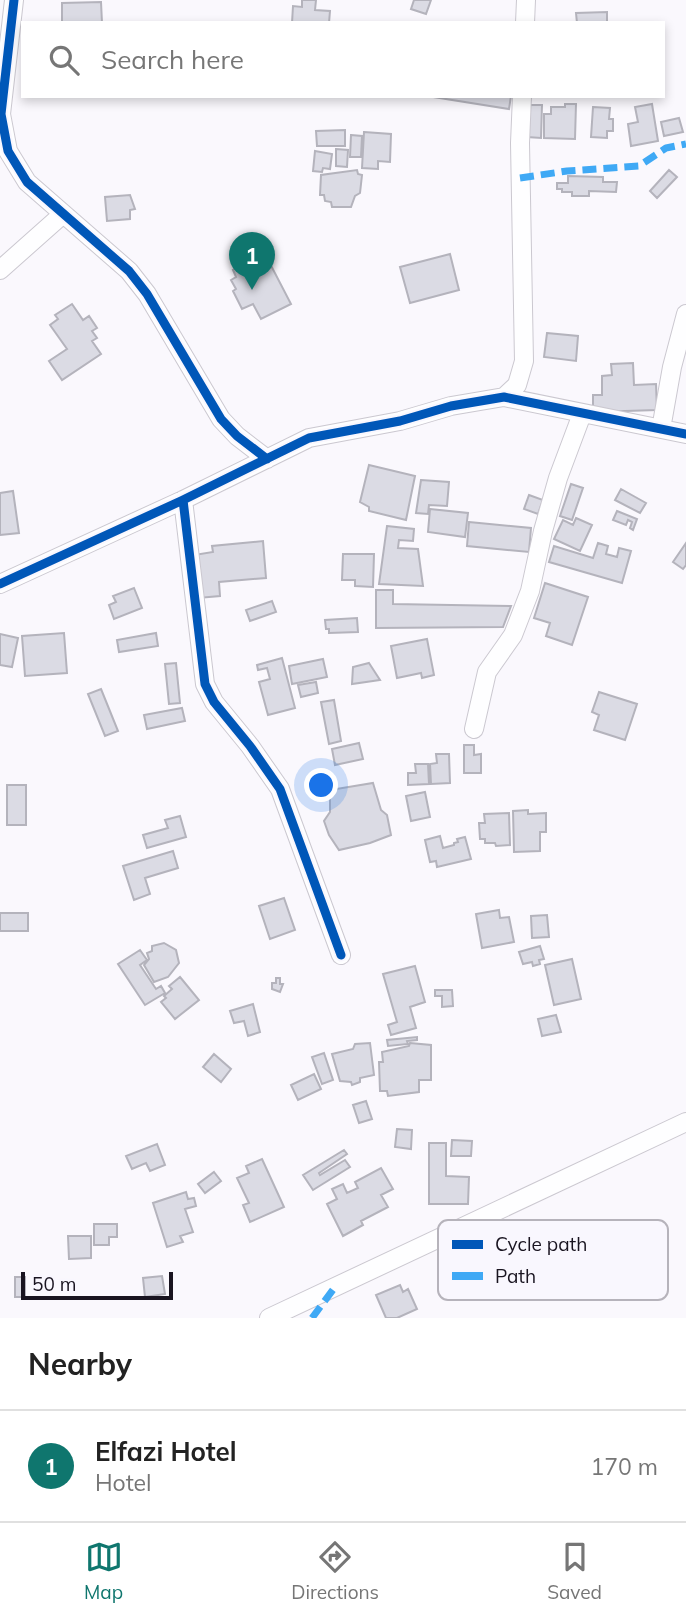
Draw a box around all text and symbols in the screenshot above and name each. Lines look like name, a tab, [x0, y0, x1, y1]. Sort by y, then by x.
search box	[21, 21, 665, 98]
icon: search	[45, 41, 83, 79]
text: Search here	[101, 43, 244, 76]
pin: 1	[229, 232, 275, 290]
your location	[304, 768, 338, 802]
legend	[438, 1220, 668, 1300]
text: Cycle path	[495, 1232, 587, 1256]
text: Path	[495, 1264, 536, 1288]
scale bar	[21, 1269, 173, 1301]
text: 50 m	[32, 1272, 76, 1296]
text: Nearby	[28, 1345, 132, 1383]
text: Elfazi Hotel	[95, 1435, 237, 1468]
text: 1	[44, 1452, 58, 1481]
text: 170 m	[590, 1452, 658, 1481]
text: Hotel	[95, 1468, 152, 1497]
tab: Map	[84, 1538, 123, 1604]
tab: Directions	[291, 1538, 379, 1604]
tab: Saved	[547, 1538, 602, 1604]

